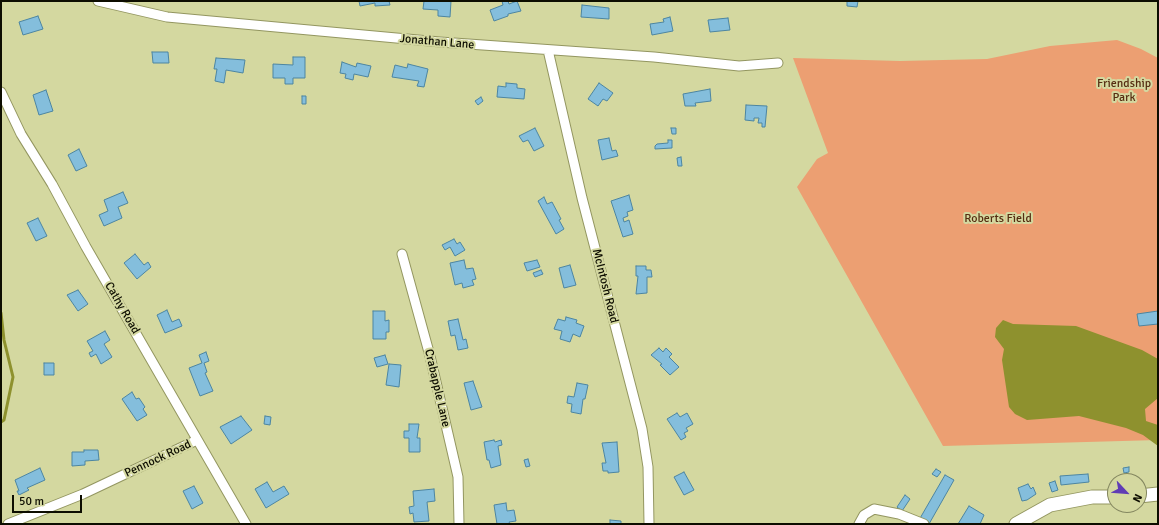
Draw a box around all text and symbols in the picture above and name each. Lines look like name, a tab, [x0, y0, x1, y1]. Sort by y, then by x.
street label: Jonathan Lane	[399, 32, 475, 52]
park label: Friendship Park	[1097, 77, 1151, 105]
park label: Roberts Field	[964, 212, 1032, 226]
street label: McIntosh Road	[589, 247, 621, 325]
street label: Cathy Road	[101, 279, 143, 337]
street label: Crabapple Lane	[421, 348, 453, 428]
street label: Pennock Road	[122, 437, 194, 481]
north arrow	[1107, 473, 1147, 513]
scale bar	[14, 487, 84, 513]
text: N	[1130, 492, 1145, 504]
text: 50 m	[19, 494, 44, 509]

